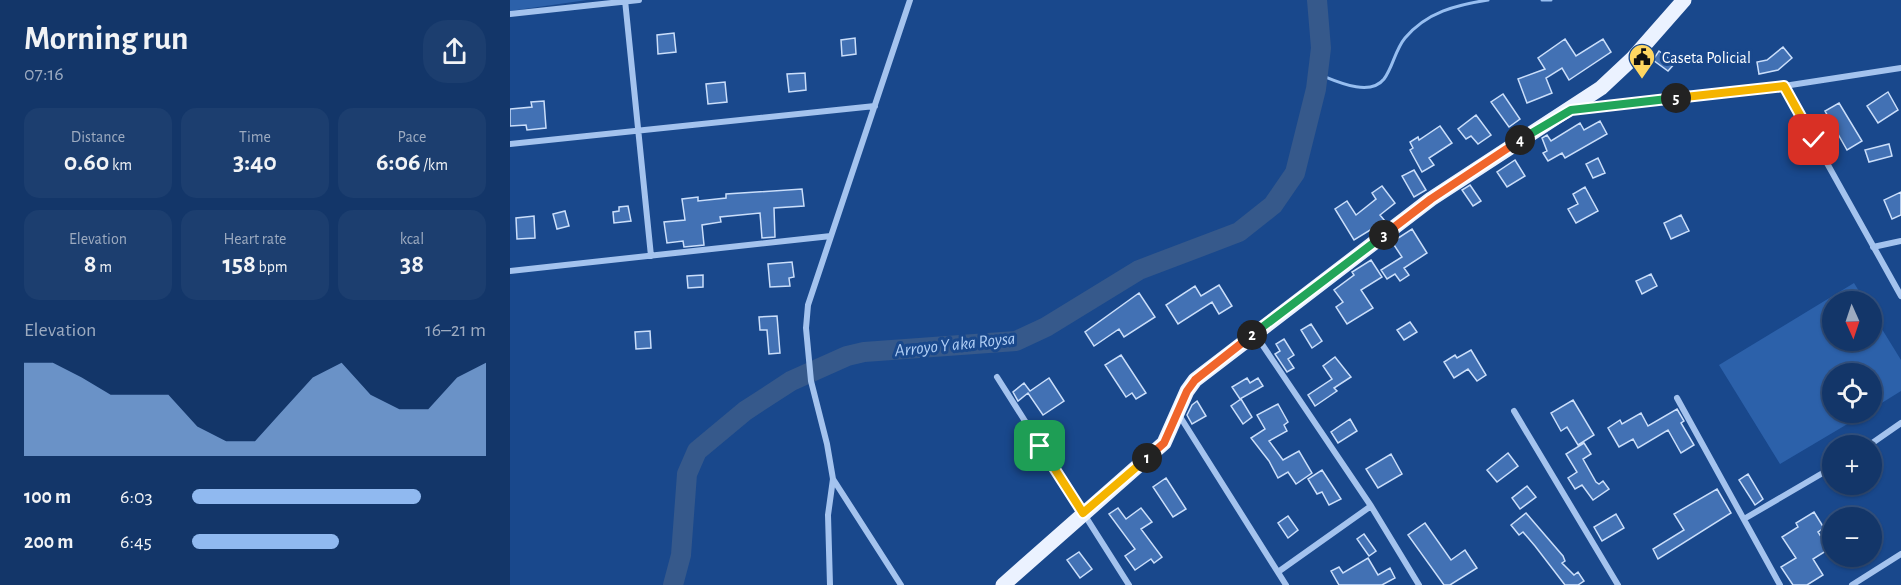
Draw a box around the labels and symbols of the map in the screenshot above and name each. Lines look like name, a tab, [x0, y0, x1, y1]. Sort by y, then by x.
public building icon: Caseta Policial	[1627, 42, 1657, 80]
place label: Caseta Policial	[1662, 50, 1751, 66]
pin: 5	[1661, 83, 1691, 113]
pin	[1788, 114, 1839, 165]
pin: 4	[1505, 125, 1535, 155]
pin: 3	[1369, 220, 1399, 250]
north arrow	[1822, 291, 1882, 351]
pin: 2	[1237, 320, 1267, 350]
water label: Arroyo Y aka Roysa	[893, 330, 1016, 360]
pin	[1014, 420, 1065, 471]
pin: 1	[1132, 443, 1162, 473]

